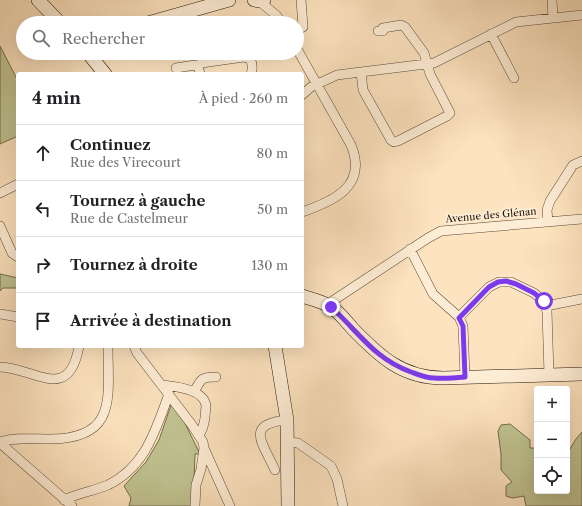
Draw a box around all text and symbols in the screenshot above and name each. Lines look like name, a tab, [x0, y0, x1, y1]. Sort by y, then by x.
search box	[16, 16, 304, 60]
icon: search	[30, 27, 52, 49]
text: Rechercher	[62, 29, 145, 48]
text: 4 min	[32, 88, 81, 108]
text: À pied · 260 m	[199, 90, 288, 106]
text: Continuez	[70, 135, 151, 154]
icon: ahead	[32, 142, 54, 164]
text: 80 m	[256, 145, 288, 161]
text: Rue des Virecourt	[70, 154, 181, 170]
text: Tournez à gauche	[70, 191, 206, 210]
icon: left	[32, 198, 54, 220]
text: 50 m	[257, 201, 288, 217]
street label: Avenue des Glénan	[444, 204, 538, 226]
text: Rue de Castelmeur	[70, 210, 188, 226]
icon: right	[32, 254, 54, 276]
text: Tournez à droite	[70, 255, 198, 274]
text: 130 m	[252, 257, 288, 273]
route start	[535, 292, 553, 310]
route end	[322, 298, 340, 316]
icon: arrive	[32, 310, 54, 332]
text: Arrivée à destination	[70, 311, 232, 330]
map controls	[534, 386, 570, 494]
button: +	[534, 386, 570, 422]
button: −	[534, 422, 570, 458]
button: locate	[534, 458, 570, 494]

